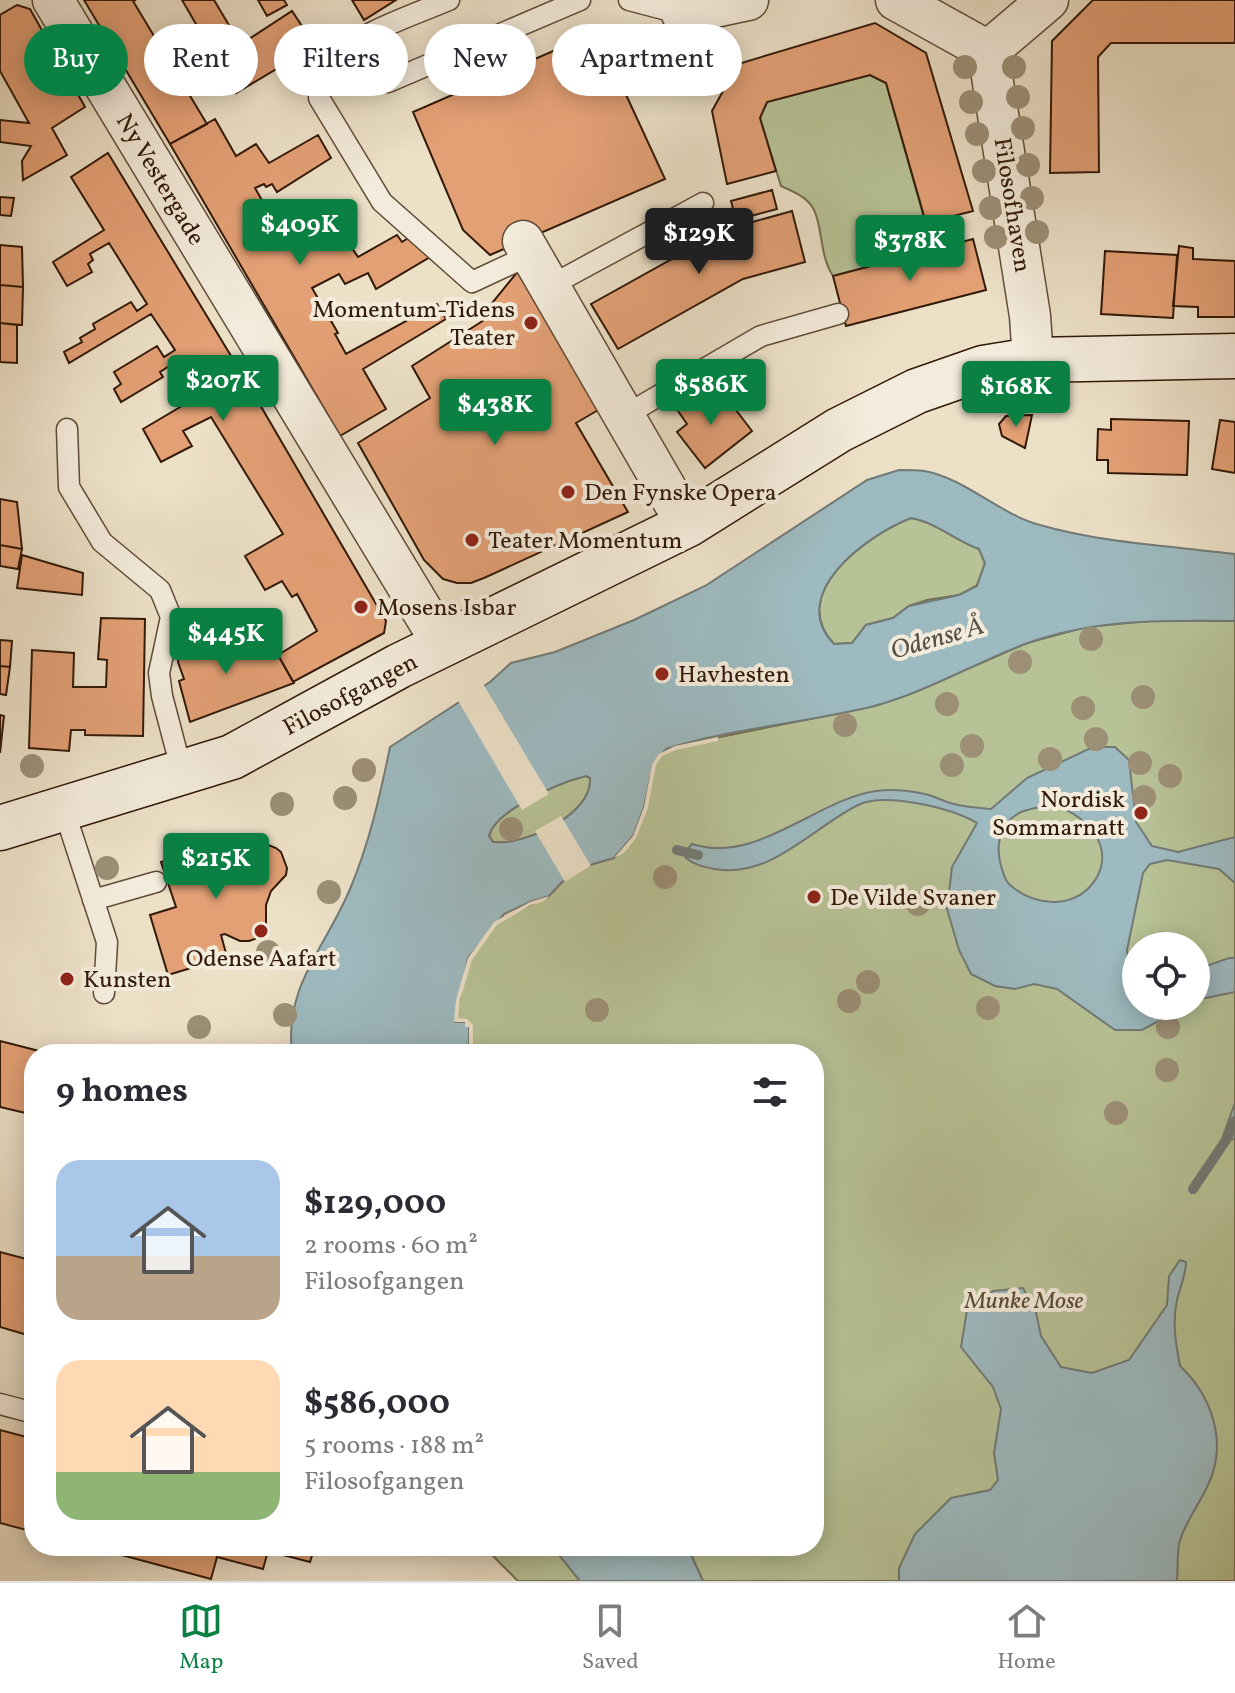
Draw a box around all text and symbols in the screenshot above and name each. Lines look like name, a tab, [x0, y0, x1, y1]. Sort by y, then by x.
chip: Buy	[24, 24, 128, 96]
chip: Rent	[144, 24, 258, 96]
chip: Filters	[274, 24, 408, 96]
chip: New	[424, 24, 536, 96]
chip: Apartment	[552, 24, 742, 96]
street label: Ny Vestergade	[106, 108, 212, 253]
street label: Filosofhaven	[984, 136, 1038, 275]
pin: $409K	[244, 199, 356, 267]
text: $409K	[260, 207, 340, 243]
pin: $129K	[643, 208, 755, 276]
pin: $378K	[854, 215, 966, 283]
text: $129K	[663, 216, 735, 252]
text: $378K	[874, 223, 946, 259]
place label: Momentum-Tidens Teater	[313, 294, 515, 356]
marker: Momentum-Tidens Teater	[522, 314, 540, 332]
pin: $207K	[167, 355, 279, 423]
pin: $586K	[655, 359, 767, 427]
pin: $168K	[960, 361, 1072, 429]
text: $207K	[185, 363, 261, 399]
text: $586K	[674, 367, 748, 403]
text: $168K	[980, 369, 1052, 405]
pin: $438K	[439, 379, 551, 447]
text: $438K	[457, 387, 533, 423]
place label: Den Fynske Opera	[584, 477, 777, 511]
marker: Den Fynske Opera	[559, 483, 577, 501]
place label: Teater Momentum	[488, 525, 683, 559]
marker: Teater Momentum	[463, 531, 481, 549]
place label: Mosens Isbar	[377, 592, 517, 626]
marker: Mosens Isbar	[352, 598, 370, 616]
pin: $445K	[170, 608, 282, 676]
water label: Odense Å	[886, 608, 989, 669]
text: $445K	[188, 616, 264, 652]
street label: Filosofgangen	[278, 646, 424, 746]
place label: Havhesten	[678, 659, 790, 693]
marker: Havhesten	[653, 665, 671, 683]
place label: Nordisk Sommarnatt	[992, 784, 1125, 846]
marker: Nordisk Sommarnatt	[1132, 804, 1150, 822]
pin: $215K	[160, 833, 272, 901]
text: $215K	[181, 841, 251, 877]
place label: De Vilde Svaner	[830, 882, 996, 916]
marker: De Vilde Svaner	[805, 888, 823, 906]
marker: Odense Aafart	[252, 922, 270, 940]
map controls	[1122, 932, 1210, 1020]
button: locate	[1122, 932, 1210, 1020]
place label: Odense Aafart	[186, 943, 336, 977]
place label: Kunsten	[83, 964, 171, 998]
marker: Kunsten	[58, 970, 76, 988]
text: 9 homes	[56, 1069, 188, 1116]
icon: filters	[748, 1070, 792, 1114]
text: $129,000	[304, 1181, 446, 1228]
icon: home	[120, 1192, 216, 1288]
text: 2 rooms · 60 m²	[304, 1228, 478, 1264]
text: Filosofgangen	[304, 1264, 465, 1300]
park label: Munke Mose	[964, 1285, 1083, 1319]
text: $586,000	[304, 1381, 450, 1428]
icon: home	[120, 1392, 216, 1488]
text: 5 rooms · 188 m²	[304, 1428, 484, 1464]
text: Filosofgangen	[304, 1464, 465, 1500]
tab: Map	[179, 1599, 223, 1678]
tab: Saved	[582, 1599, 639, 1678]
tab: Home	[997, 1599, 1056, 1678]

